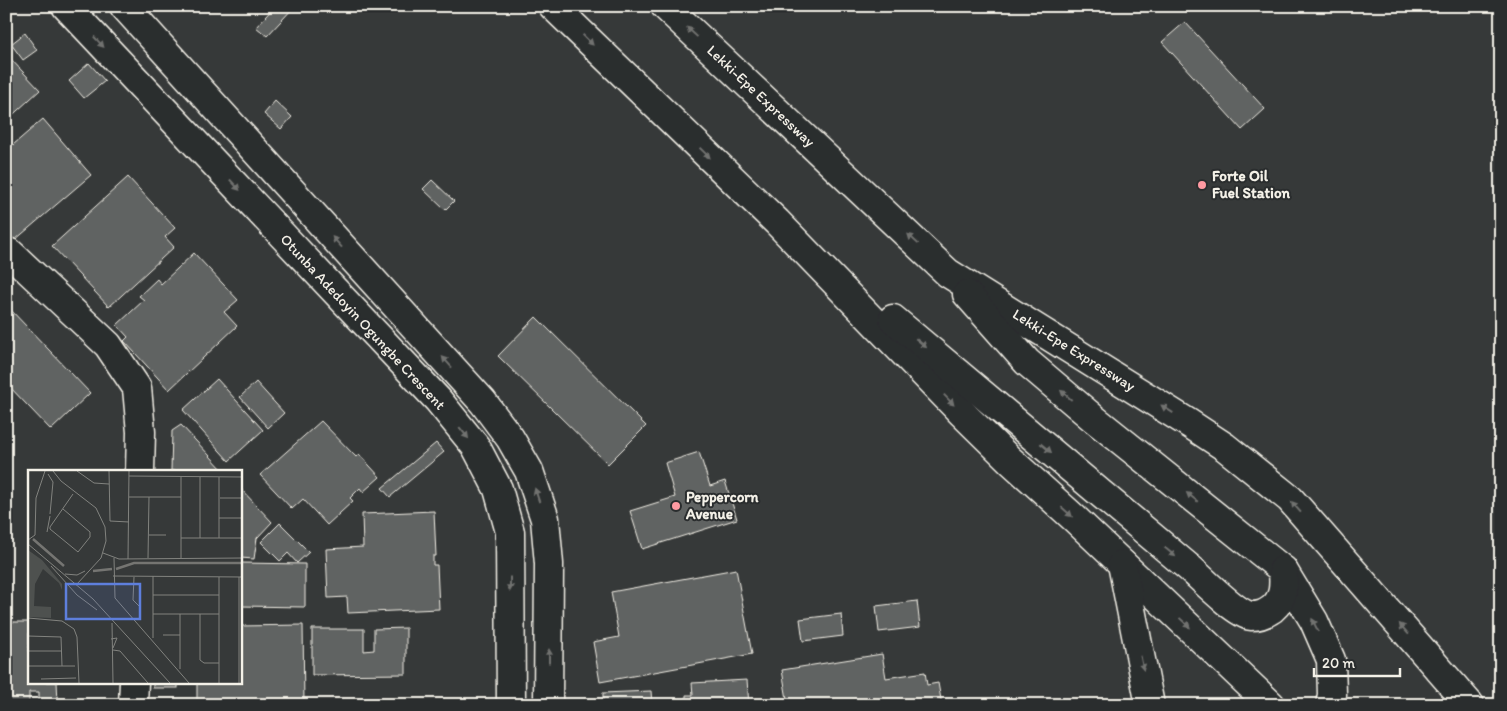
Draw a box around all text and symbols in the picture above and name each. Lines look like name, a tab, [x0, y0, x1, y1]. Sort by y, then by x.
one-way arrow	[687, 26, 699, 38]
one-way arrow	[582, 34, 594, 46]
one-way arrow	[93, 35, 105, 47]
street label: Lekki-Epe Expressway	[703, 41, 819, 151]
one-way arrow	[699, 147, 711, 159]
place label: Forte Oil Fuel Station	[1212, 167, 1291, 202]
one-way arrow	[229, 179, 241, 191]
marker: Forte Oil Fuel Station	[1196, 179, 1208, 191]
street label: Otunba Adedoyin Ogungbe Crescent	[277, 230, 450, 414]
one-way arrow	[907, 233, 919, 245]
one-way arrow	[332, 235, 343, 248]
street label: Lekki-Epe Expressway	[1009, 305, 1139, 395]
one-way arrow	[915, 338, 928, 349]
one-way arrow	[441, 356, 453, 368]
one-way arrow	[1060, 389, 1072, 401]
one-way arrow	[943, 393, 955, 405]
one-way arrow	[1160, 404, 1174, 414]
one-way arrow	[459, 426, 470, 439]
one-way arrow	[1039, 442, 1052, 453]
inset map	[28, 470, 241, 684]
one-way arrow	[533, 487, 541, 502]
place label: Peppercorn Avenue	[685, 488, 759, 523]
one-way arrow	[1186, 492, 1199, 503]
marker: Peppercorn Avenue	[670, 500, 682, 512]
one-way arrow	[1291, 500, 1302, 513]
one-way arrow	[1061, 506, 1073, 518]
one-way arrow	[1164, 546, 1176, 558]
one-way arrow	[506, 576, 514, 592]
one-way arrow	[1179, 618, 1191, 629]
one-way arrow	[1311, 618, 1319, 632]
one-way arrow	[1398, 622, 1409, 635]
scale bar	[1314, 646, 1401, 678]
one-way arrow	[545, 648, 553, 664]
text: 20 m	[1322, 654, 1356, 672]
one-way arrow	[1139, 656, 1147, 672]

